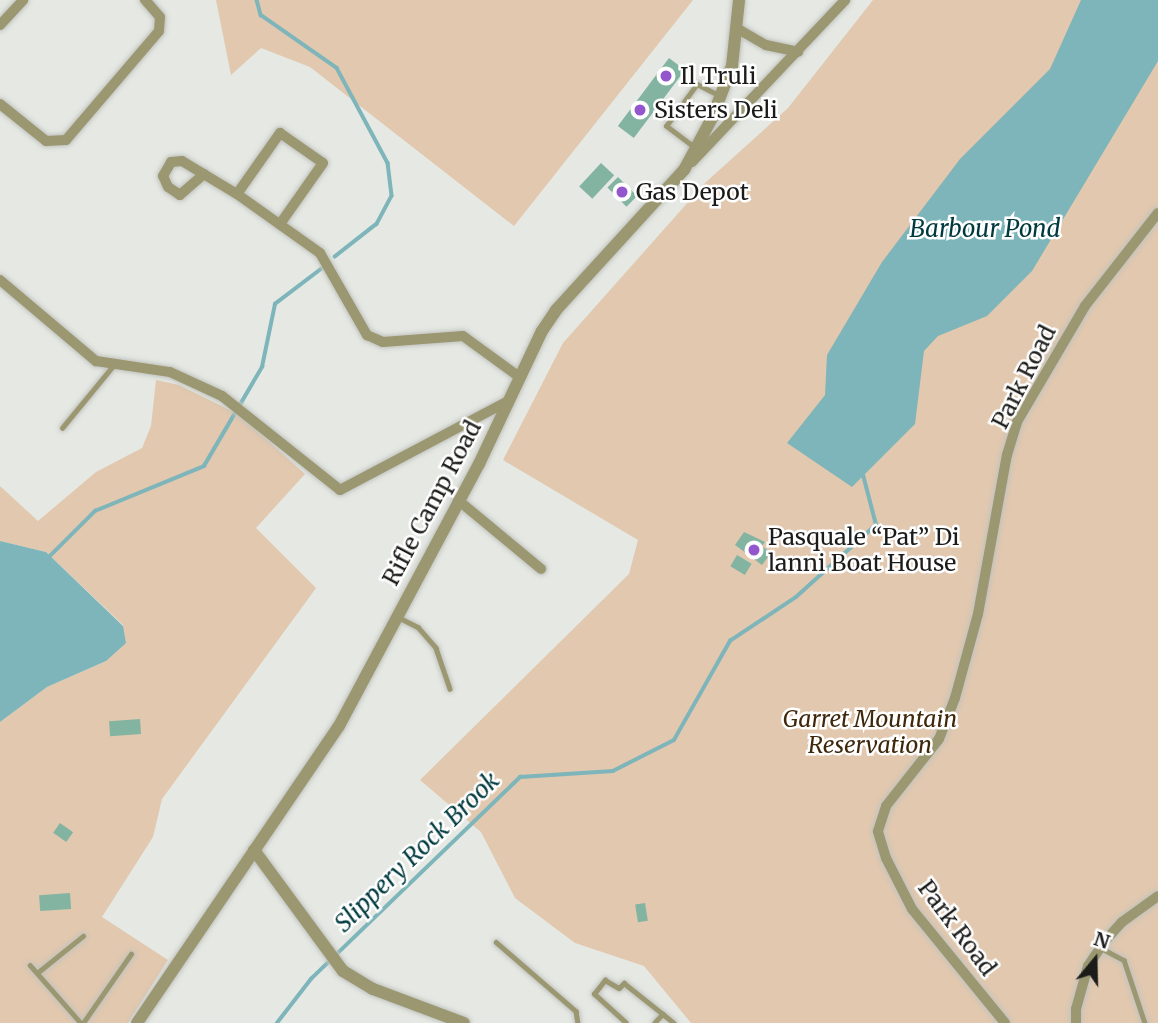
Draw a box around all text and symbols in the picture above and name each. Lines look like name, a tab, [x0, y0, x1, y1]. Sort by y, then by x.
place label: Il Truli	[680, 62, 756, 90]
marker: Il Truli	[658, 68, 674, 84]
place label: Sisters Deli	[654, 96, 778, 124]
marker: Sisters Deli	[632, 102, 648, 118]
place label: Gas Depot	[636, 178, 749, 206]
marker: Gas Depot	[614, 184, 630, 200]
water label: Barbour Pond	[910, 215, 1060, 243]
street label: Park Road	[986, 321, 1062, 433]
street label: Rifle Camp Road	[377, 416, 487, 590]
place label: Pasquale “Pat” Di lanni Boat House	[768, 523, 959, 577]
marker: Pasquale “Pat” Di lanni Boat House	[746, 542, 762, 558]
park label: Garret Mountain Reservation	[783, 705, 957, 759]
water label: Slippery Rock Brook	[329, 766, 505, 938]
street label: Park Road	[912, 875, 1002, 981]
north arrow	[1060, 925, 1130, 995]
text: N	[1091, 926, 1113, 954]

